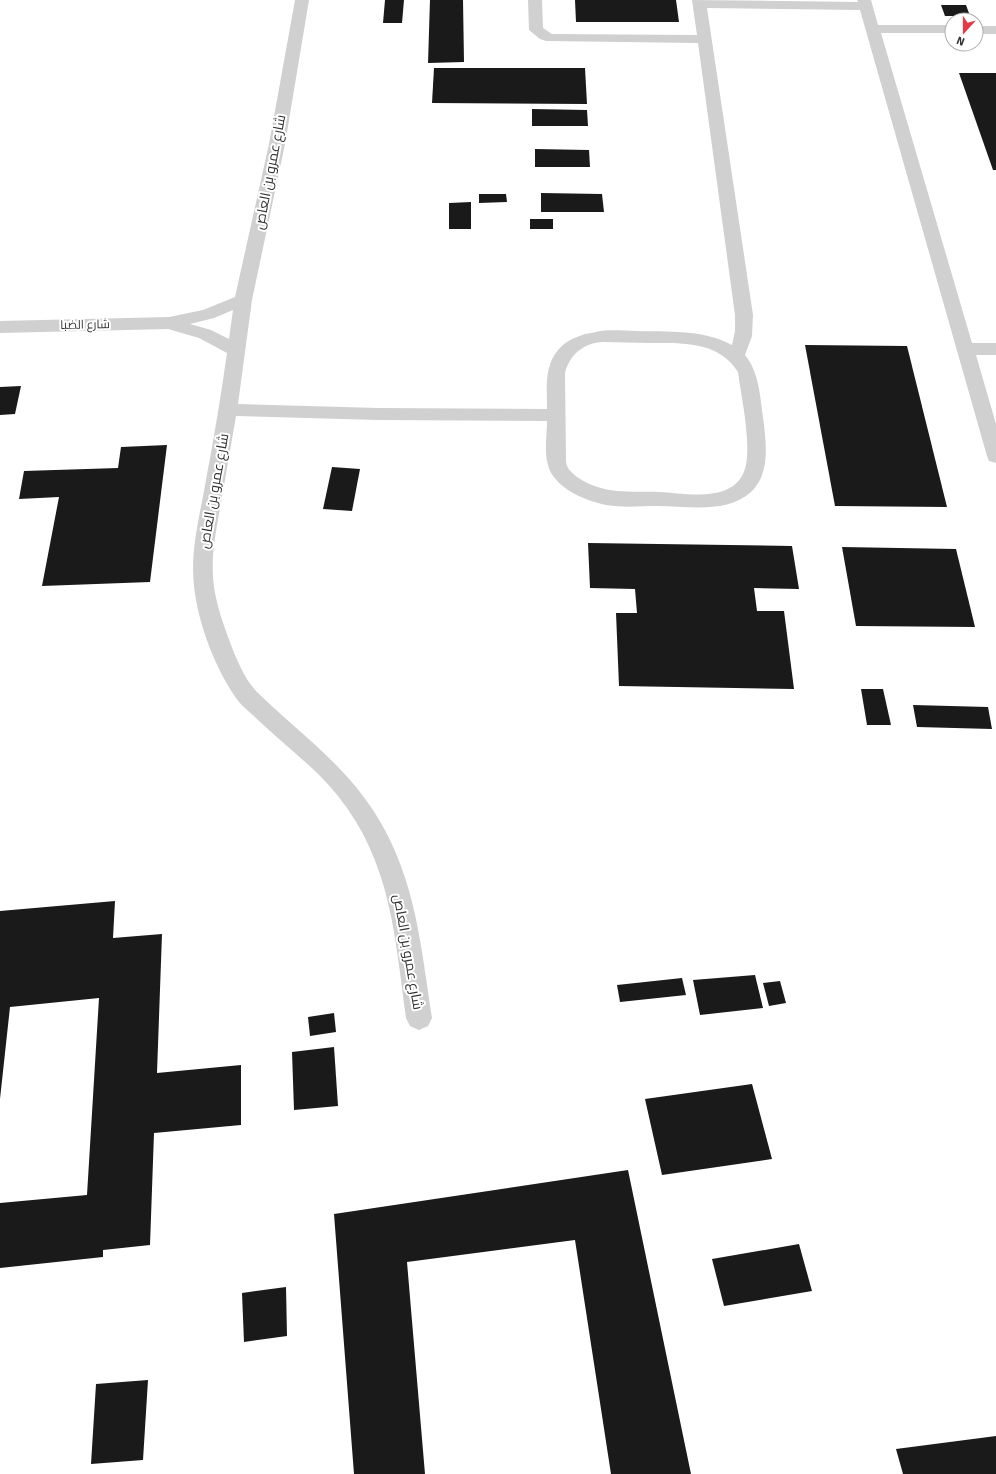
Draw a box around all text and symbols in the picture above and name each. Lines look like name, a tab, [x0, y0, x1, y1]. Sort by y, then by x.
north arrow	[944, 12, 984, 52]
text: N	[955, 33, 966, 48]
street label: شارع عمرو بن العاص	[251, 113, 289, 231]
street label: شارع الضبا	[60, 317, 110, 333]
street label: شارع عمرو بن العاص	[195, 432, 233, 550]
street label: شارع عمرو بن العاص	[389, 893, 427, 1011]

